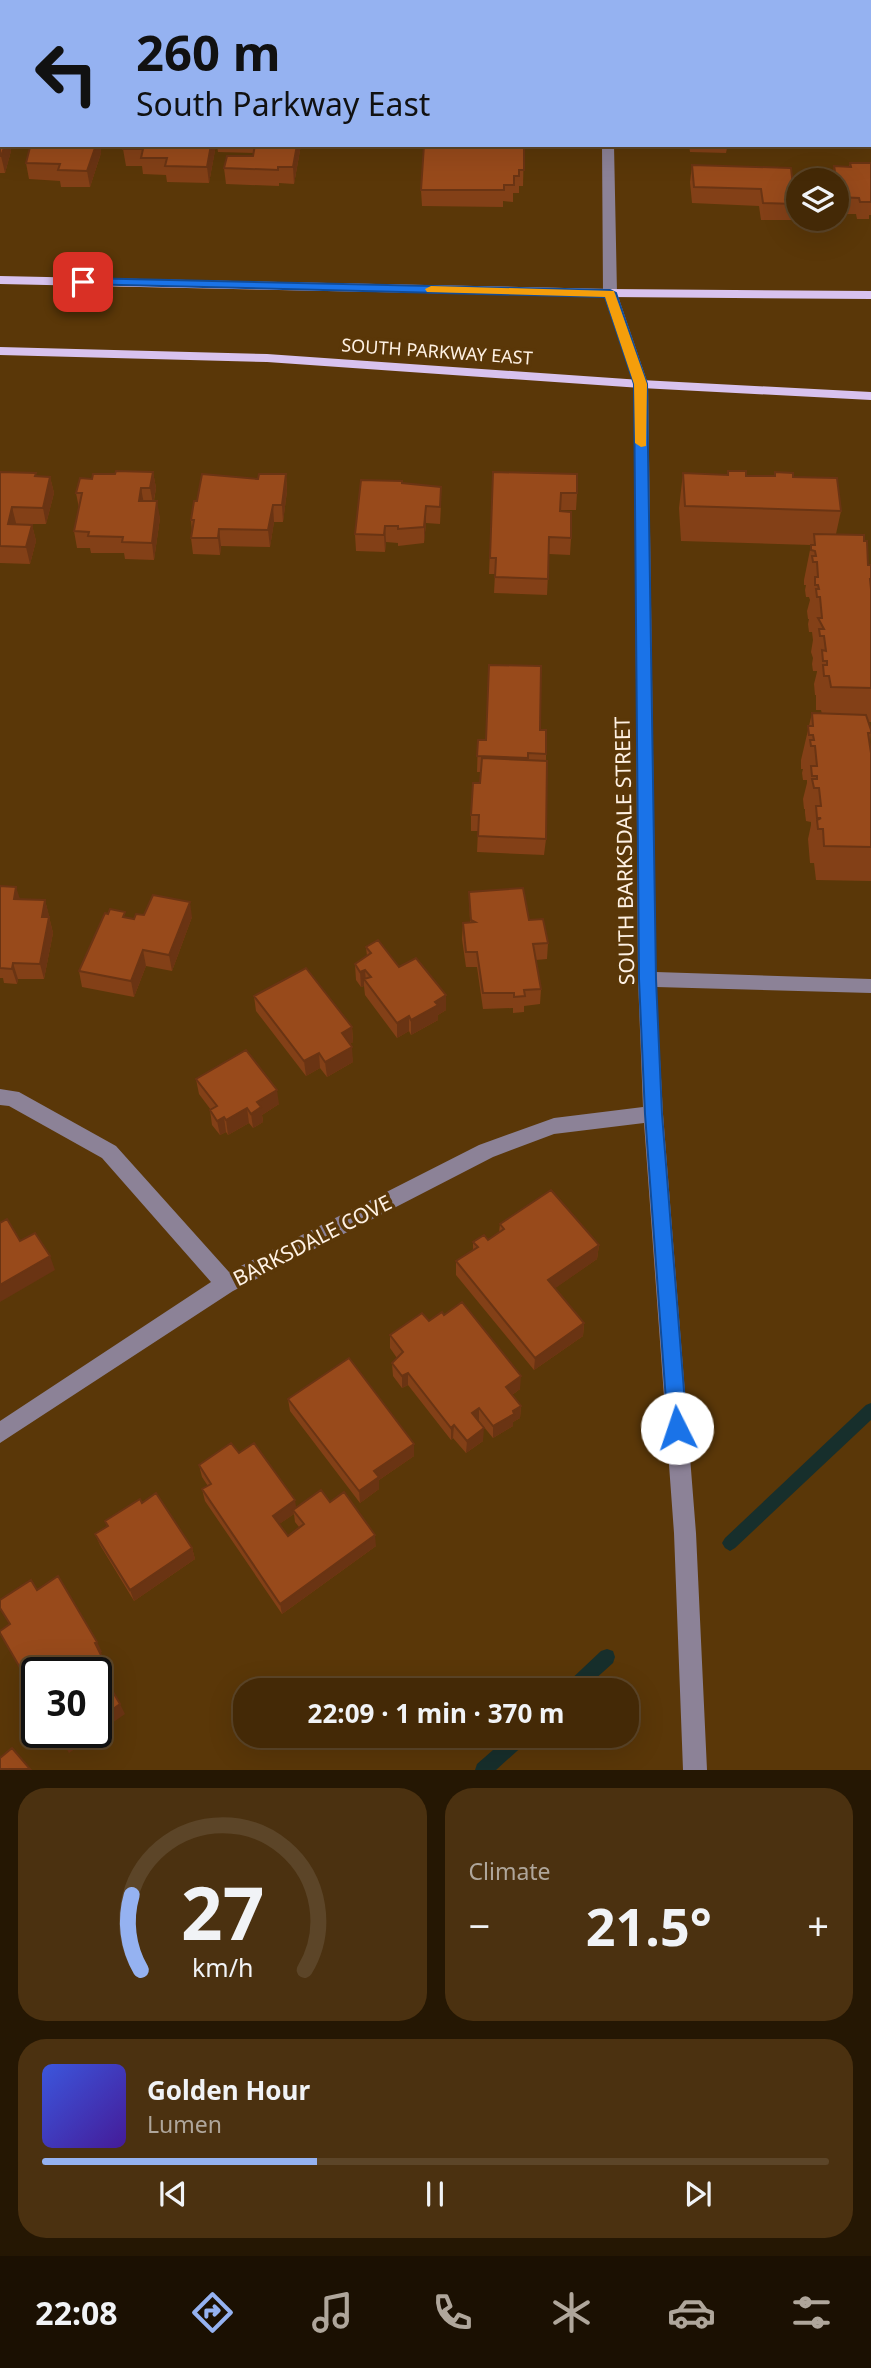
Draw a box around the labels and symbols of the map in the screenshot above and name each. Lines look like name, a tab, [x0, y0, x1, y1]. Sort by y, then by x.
pin	[53, 252, 113, 312]
street label: SOUTH PARKWAY EAST	[341, 332, 533, 370]
street label: SOUTH BARKSDALE STREET	[608, 716, 640, 985]
street label: BARKSDALE COVE	[228, 1188, 396, 1292]
position arrow	[640, 1391, 714, 1465]
speed limit sign: 30	[21, 1657, 112, 1748]

